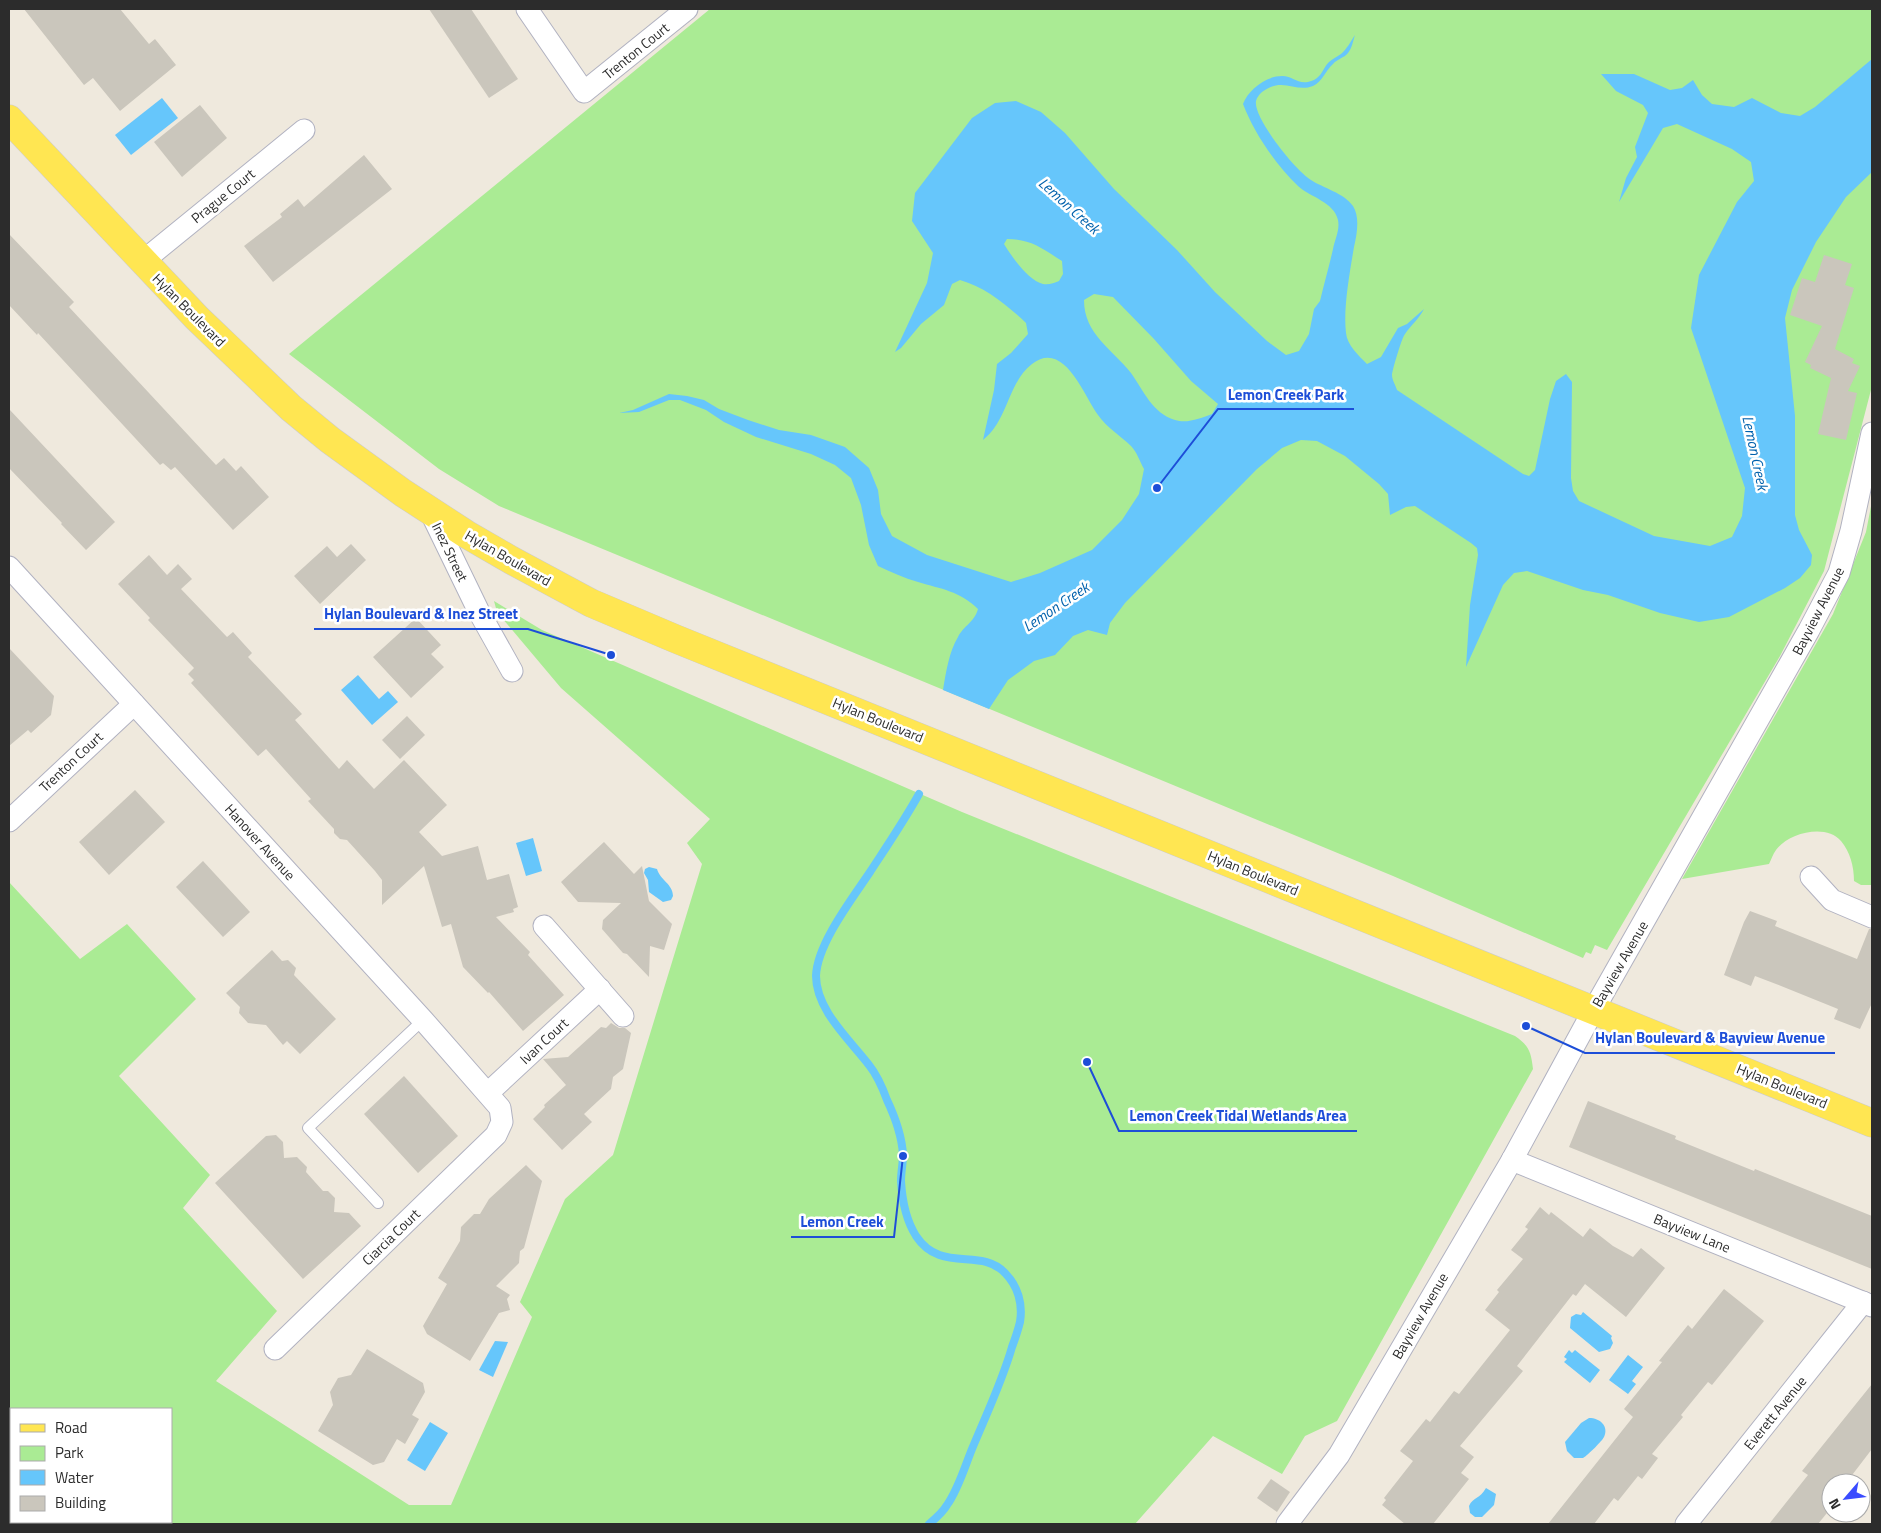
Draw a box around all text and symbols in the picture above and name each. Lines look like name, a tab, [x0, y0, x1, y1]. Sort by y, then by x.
street label: Trenton Court	[598, 17, 674, 84]
street label: Prague Court	[186, 163, 259, 228]
water label: Lemon Creek	[1034, 172, 1107, 241]
street label: Hylan Boulevard	[148, 268, 231, 351]
callout: Lemon Creek Park	[1218, 379, 1354, 409]
text: Lemon Creek Park	[1228, 383, 1345, 406]
water label: Lemon Creek	[1736, 413, 1775, 495]
street label: Inez Street	[427, 519, 474, 585]
street label: Hylan Boulevard	[461, 524, 555, 591]
street label: Bayview Avenue	[1786, 563, 1849, 659]
water label: Lemon Creek	[1018, 575, 1095, 637]
callout: Hylan Boulevard & Inez Street	[314, 599, 528, 629]
text: Hylan Boulevard & Inez Street	[324, 602, 519, 625]
street label: Hylan Boulevard	[830, 692, 927, 747]
street label: Trenton Court	[34, 726, 107, 797]
street label: Hanover Avenue	[220, 799, 301, 885]
street label: Hylan Boulevard	[1205, 845, 1302, 900]
street label: Bayview Avenue	[1586, 917, 1653, 1011]
street label: Ivan Court	[515, 1013, 573, 1069]
callout: Hylan Boulevard & Bayview Avenue	[1585, 1023, 1835, 1053]
text: Hylan Boulevard & Bayview Avenue	[1595, 1026, 1825, 1049]
street label: Hylan Boulevard	[1734, 1058, 1831, 1113]
callout: Lemon Creek Tidal Wetlands Area	[1119, 1101, 1357, 1131]
text: Lemon Creek Tidal Wetlands Area	[1129, 1104, 1347, 1127]
street label: Ciarcia Court	[357, 1203, 425, 1270]
callout: Lemon Creek	[791, 1207, 894, 1237]
street label: Bayview Lane	[1651, 1208, 1734, 1257]
text: Lemon Creek	[800, 1210, 884, 1233]
street label: Bayview Avenue	[1386, 1269, 1453, 1363]
street label: Everett Avenue	[1738, 1371, 1811, 1454]
legend	[10, 1408, 172, 1523]
text: Road	[55, 1416, 87, 1439]
text: Park	[55, 1441, 84, 1464]
text: Water	[55, 1466, 94, 1489]
north arrow	[1821, 1473, 1871, 1523]
text: Building	[55, 1491, 106, 1514]
text: N	[1823, 1495, 1846, 1514]

